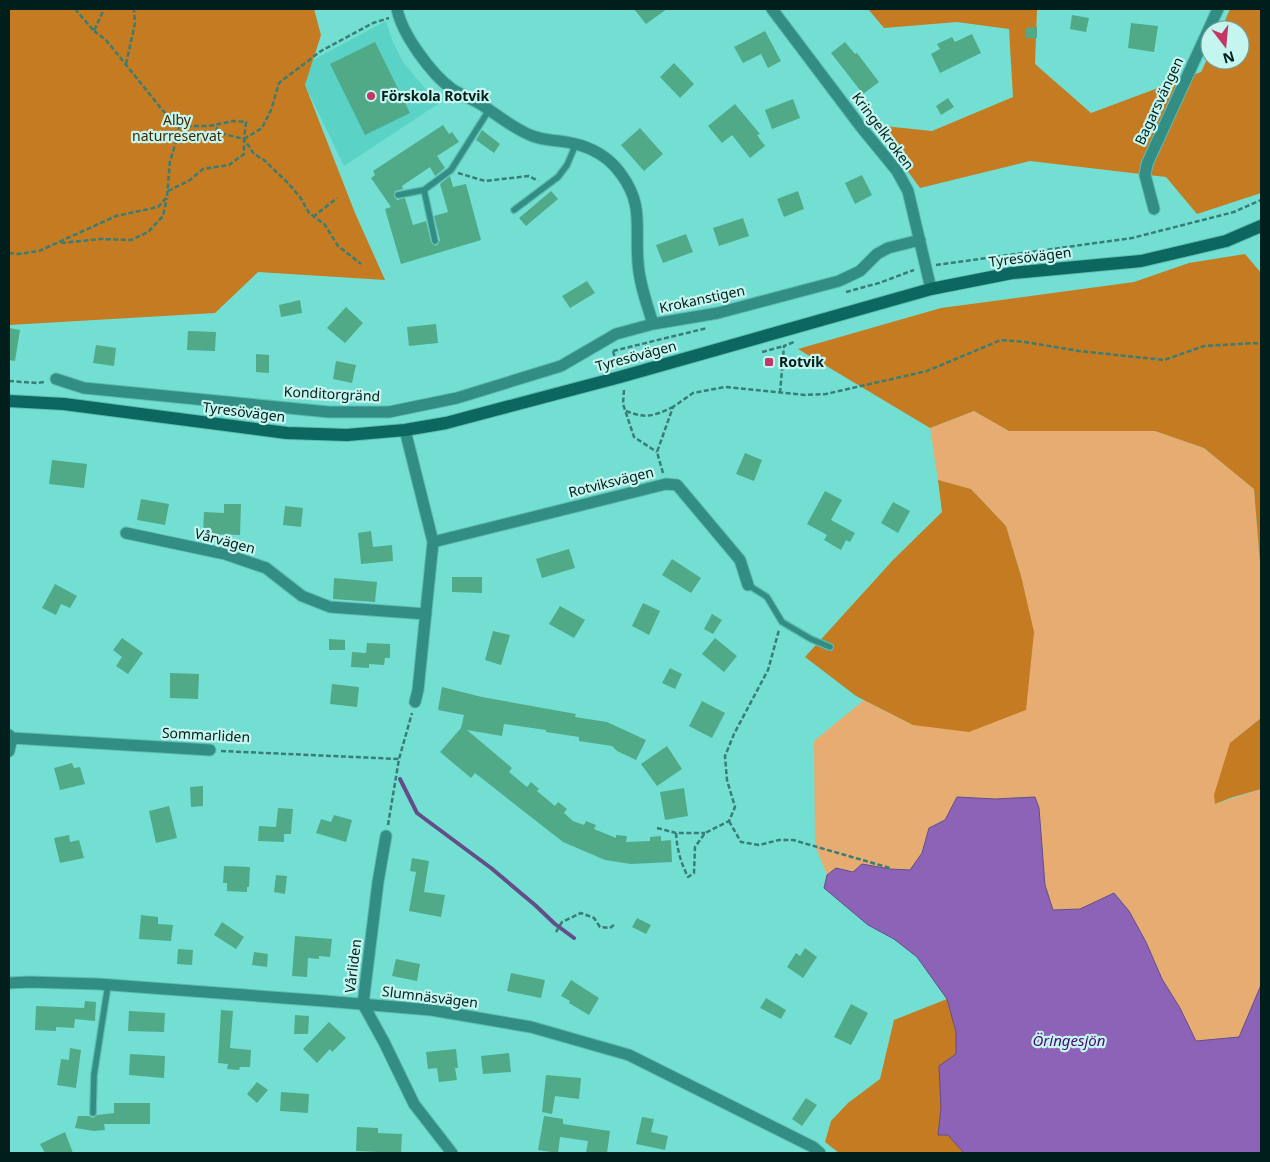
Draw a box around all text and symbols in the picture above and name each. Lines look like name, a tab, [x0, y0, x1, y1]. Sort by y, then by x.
north arrow	[1200, 20, 1250, 70]
text: N	[1221, 47, 1237, 69]
street label: Bagarsvängen	[1130, 54, 1187, 148]
place label: Förskola Rotvik	[381, 86, 490, 105]
street label: Kringelkroken	[848, 88, 919, 173]
marker: Förskola Rotvik	[365, 90, 377, 102]
park label: Alby naturreservat	[132, 110, 222, 145]
street label: Tyresövägen	[988, 242, 1072, 271]
street label: Krokanstigen	[657, 280, 746, 317]
street label: Tyresövägen	[593, 336, 678, 375]
place label: Rotvik	[779, 352, 824, 371]
marker: Rotvik	[763, 356, 775, 368]
street label: Konditorgränd	[283, 381, 381, 406]
street label: Tyresövägen	[202, 397, 286, 426]
street label: Rotviksvägen	[566, 462, 656, 501]
street label: Vårvägen	[193, 523, 257, 558]
street label: Sommarliden	[161, 723, 251, 746]
street label: Vårliden	[340, 938, 365, 994]
street label: Slumnäsvägen	[381, 981, 479, 1012]
water label: Öringesjön	[1033, 1030, 1106, 1050]

